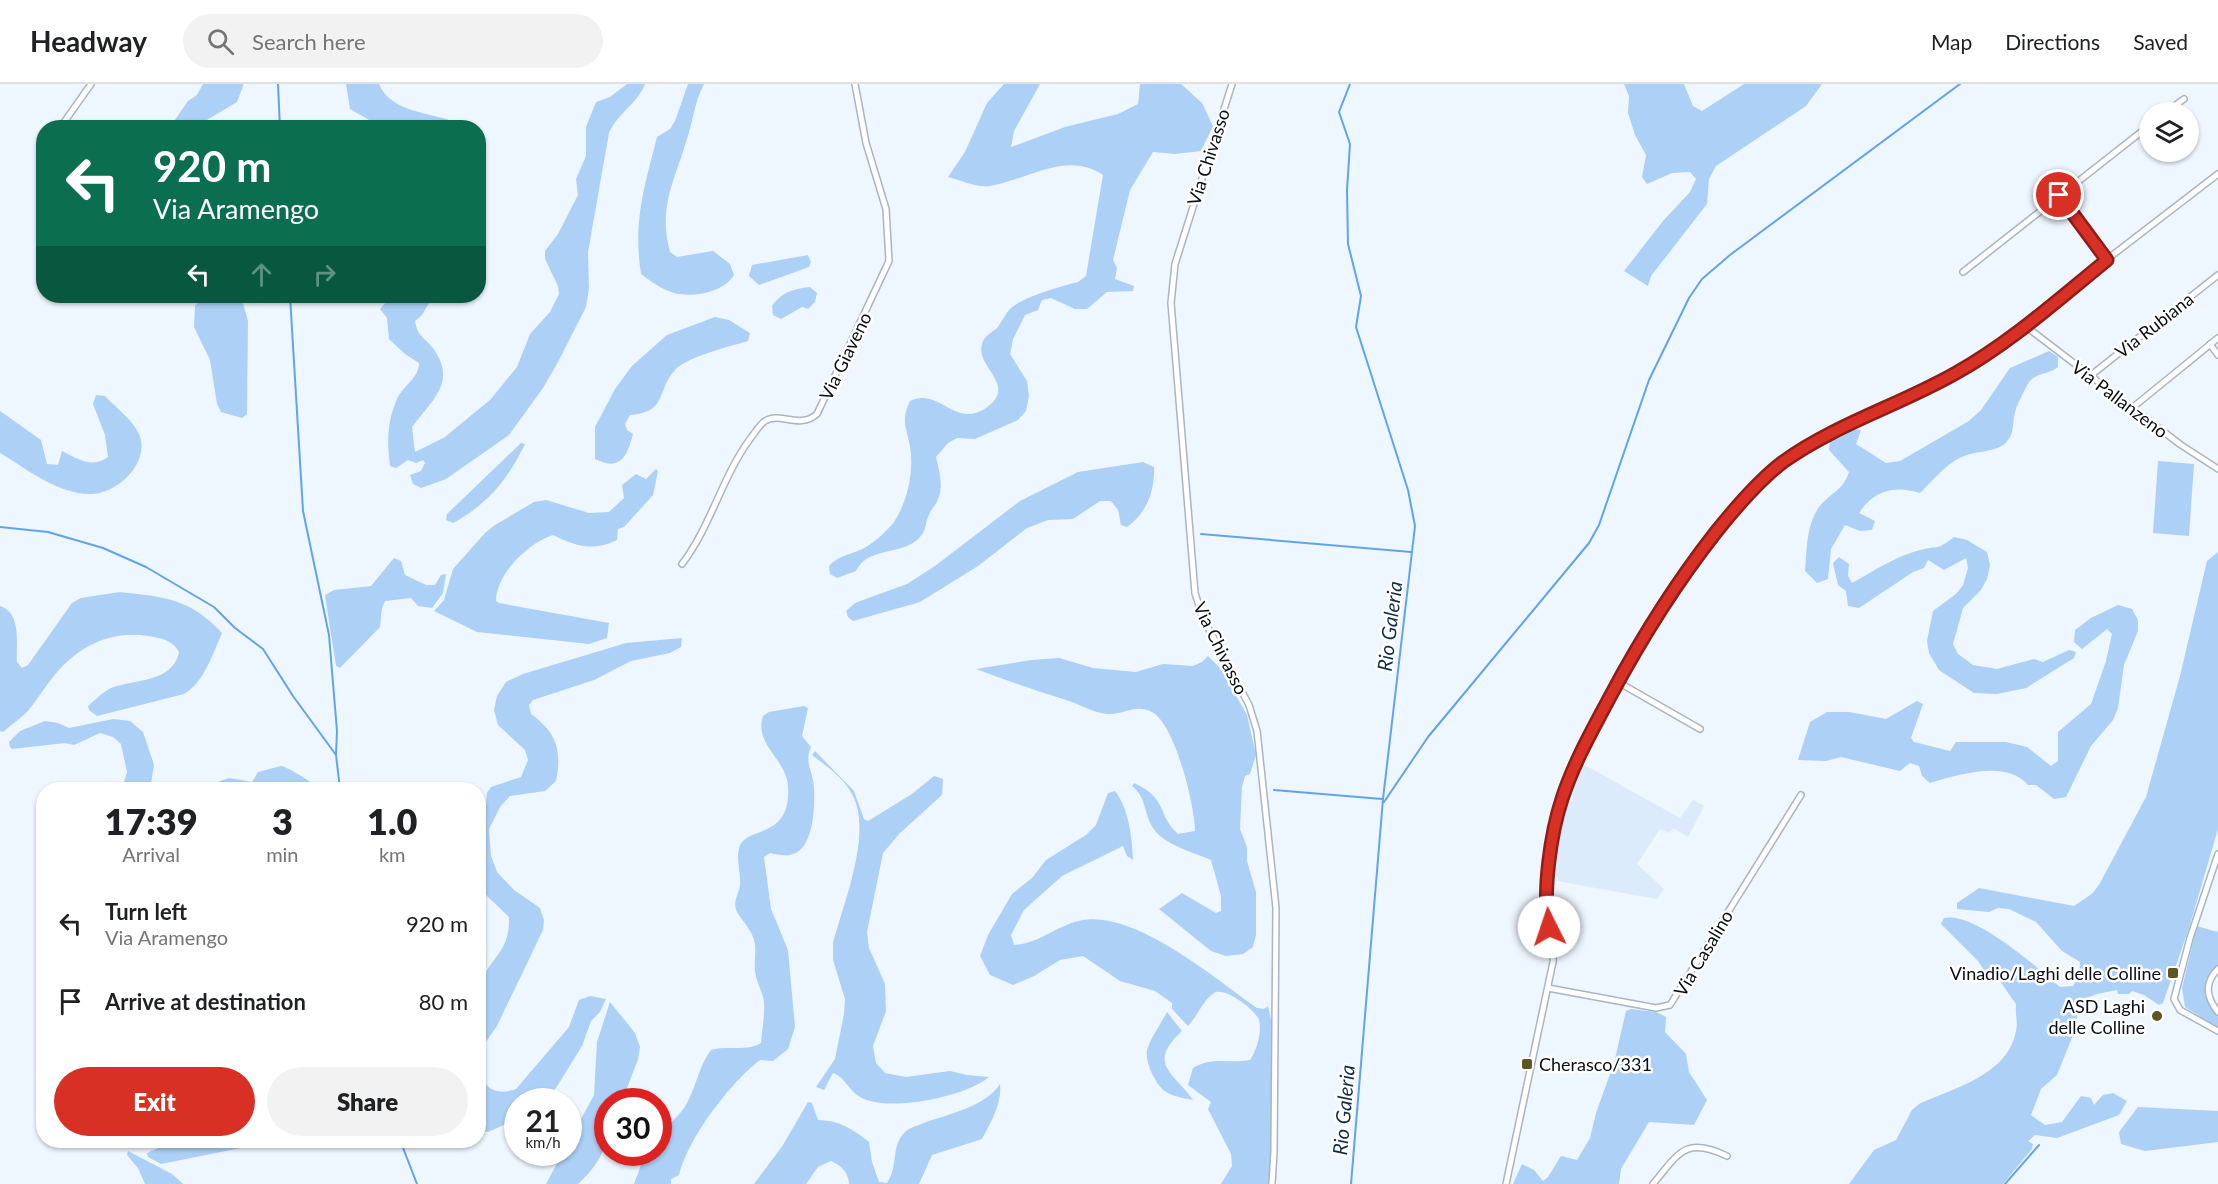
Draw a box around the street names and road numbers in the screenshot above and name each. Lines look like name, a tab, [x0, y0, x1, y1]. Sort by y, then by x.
street label: Via Chivasso	[1182, 106, 1234, 208]
street label: Via Rubiana	[2110, 288, 2198, 362]
street label: Via Giaveno	[814, 308, 876, 404]
street label: Via Pallanzeno	[2068, 356, 2172, 442]
street label: Via Chivasso	[1189, 598, 1253, 698]
street label: Via Casalino	[1669, 906, 1737, 1000]

